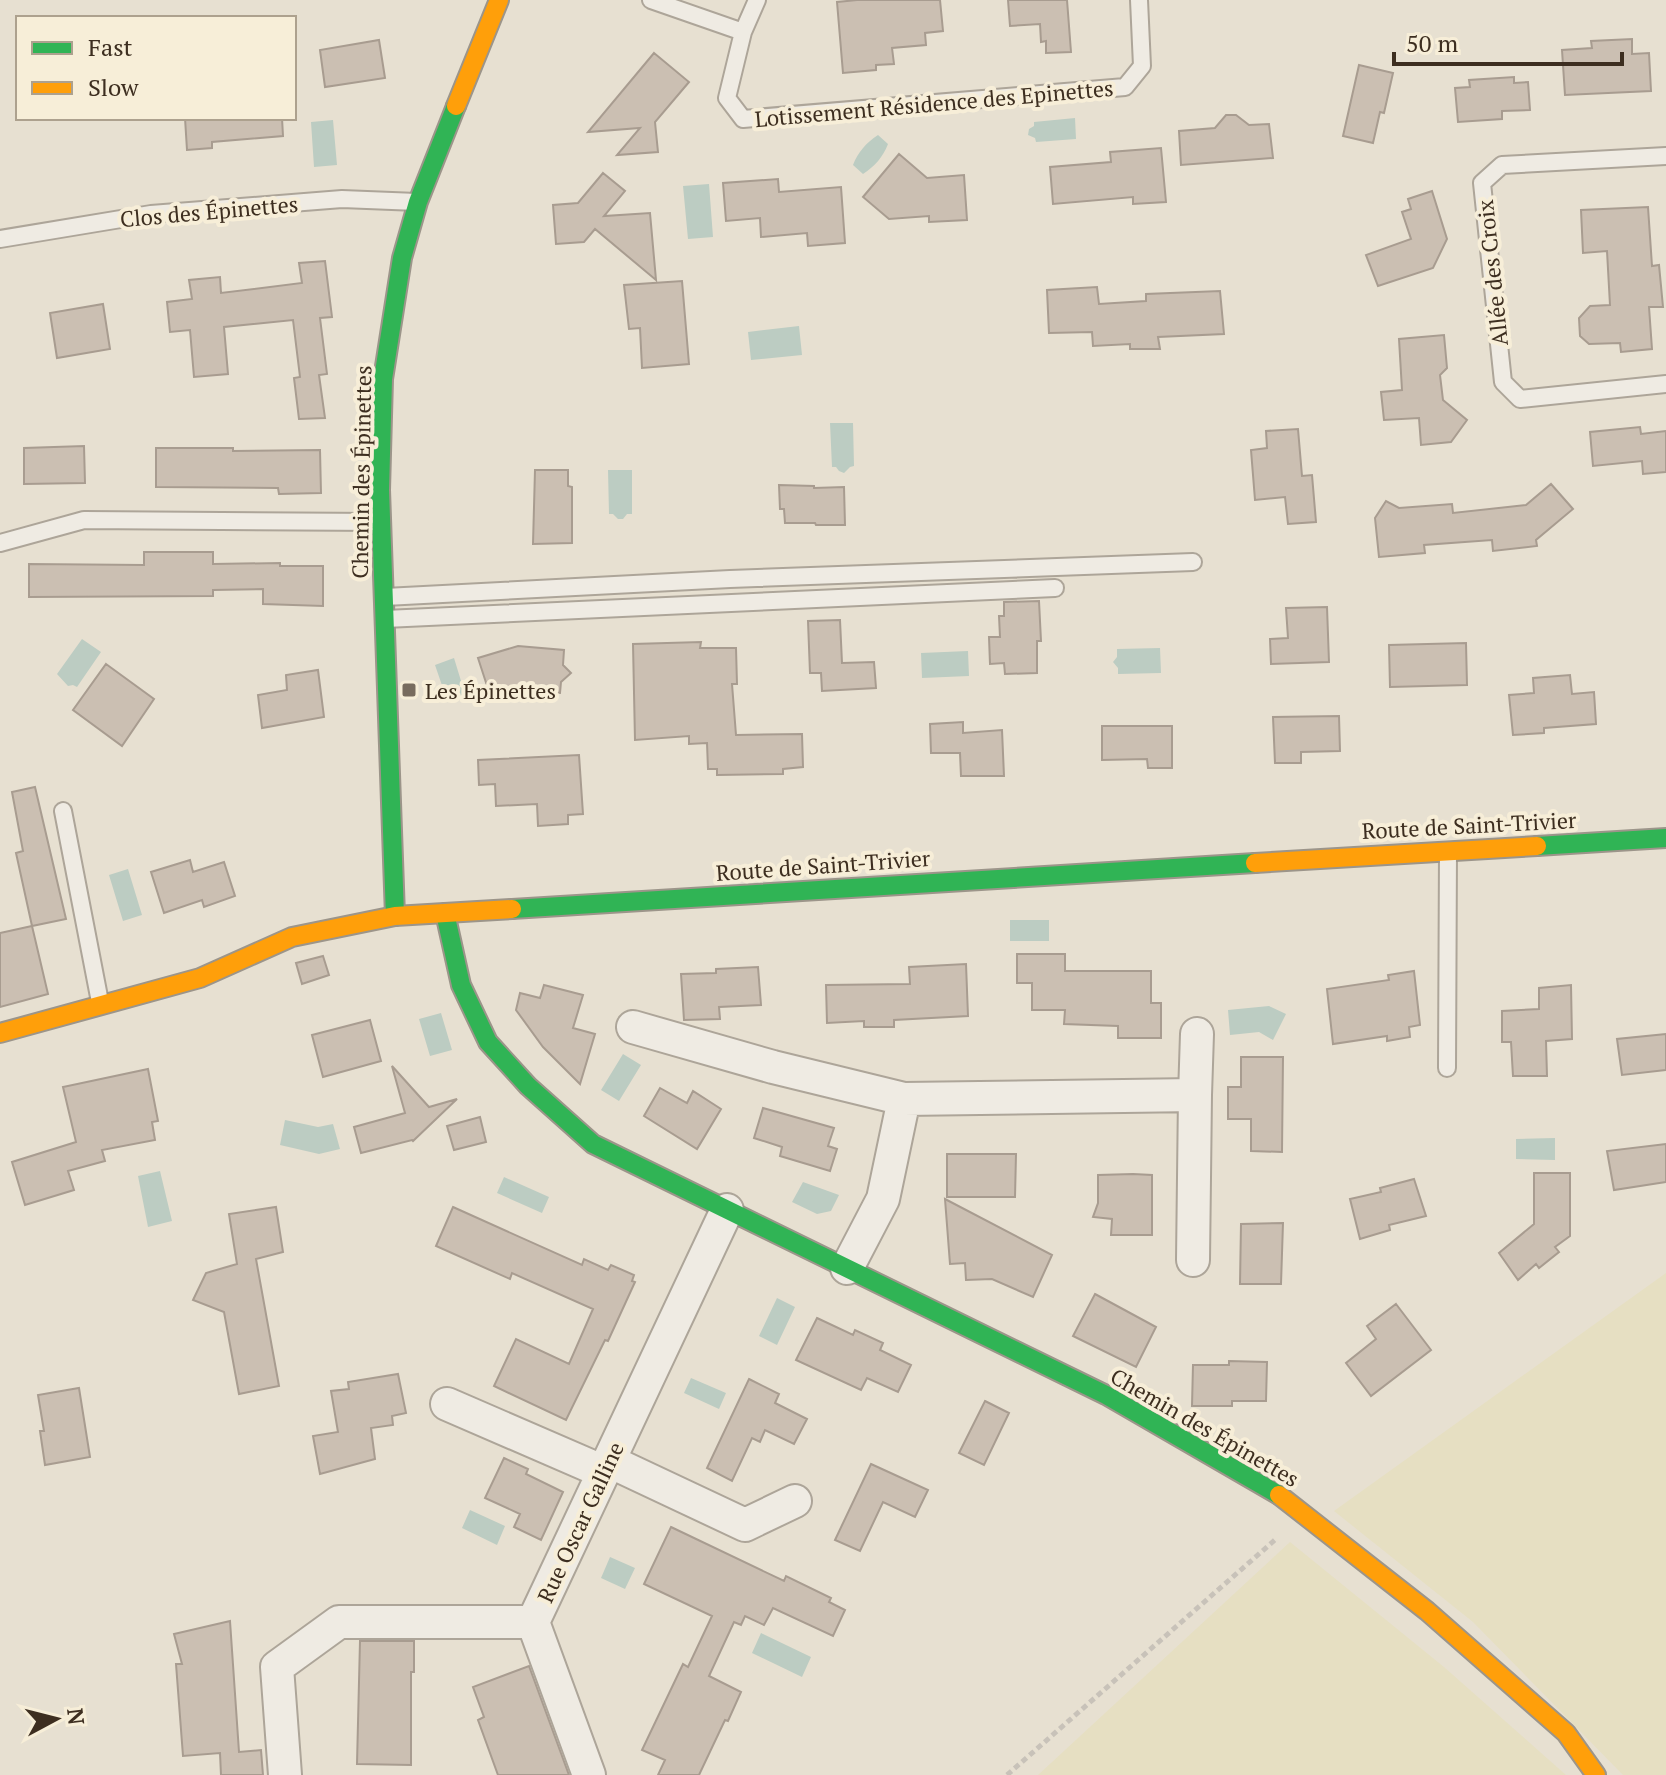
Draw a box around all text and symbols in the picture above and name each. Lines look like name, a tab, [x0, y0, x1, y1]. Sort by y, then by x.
legend	[16, 16, 296, 120]
scale bar	[1394, 16, 1622, 66]
text: 50 m	[1406, 27, 1458, 59]
text: Fast	[88, 31, 133, 63]
text: Slow	[88, 71, 139, 103]
street label: Lotissement Résidence des Epinettes	[753, 73, 1115, 133]
street label: Clos des Épinettes	[119, 189, 299, 233]
street label: Allée des Croix	[1470, 198, 1514, 347]
street label: Chemin des Épinettes	[345, 365, 377, 579]
place label: Les Épinettes	[425, 676, 556, 705]
marker: Les Épinettes	[400, 681, 418, 699]
street label: Route de Saint-Trivier	[1361, 805, 1578, 845]
street label: Route de Saint-Trivier	[715, 843, 932, 887]
street label: Chemin des Épinettes	[1105, 1361, 1305, 1493]
street label: Rue Oscar Galline	[530, 1437, 630, 1607]
north arrow	[16, 1679, 96, 1759]
text: N	[61, 1706, 92, 1727]

